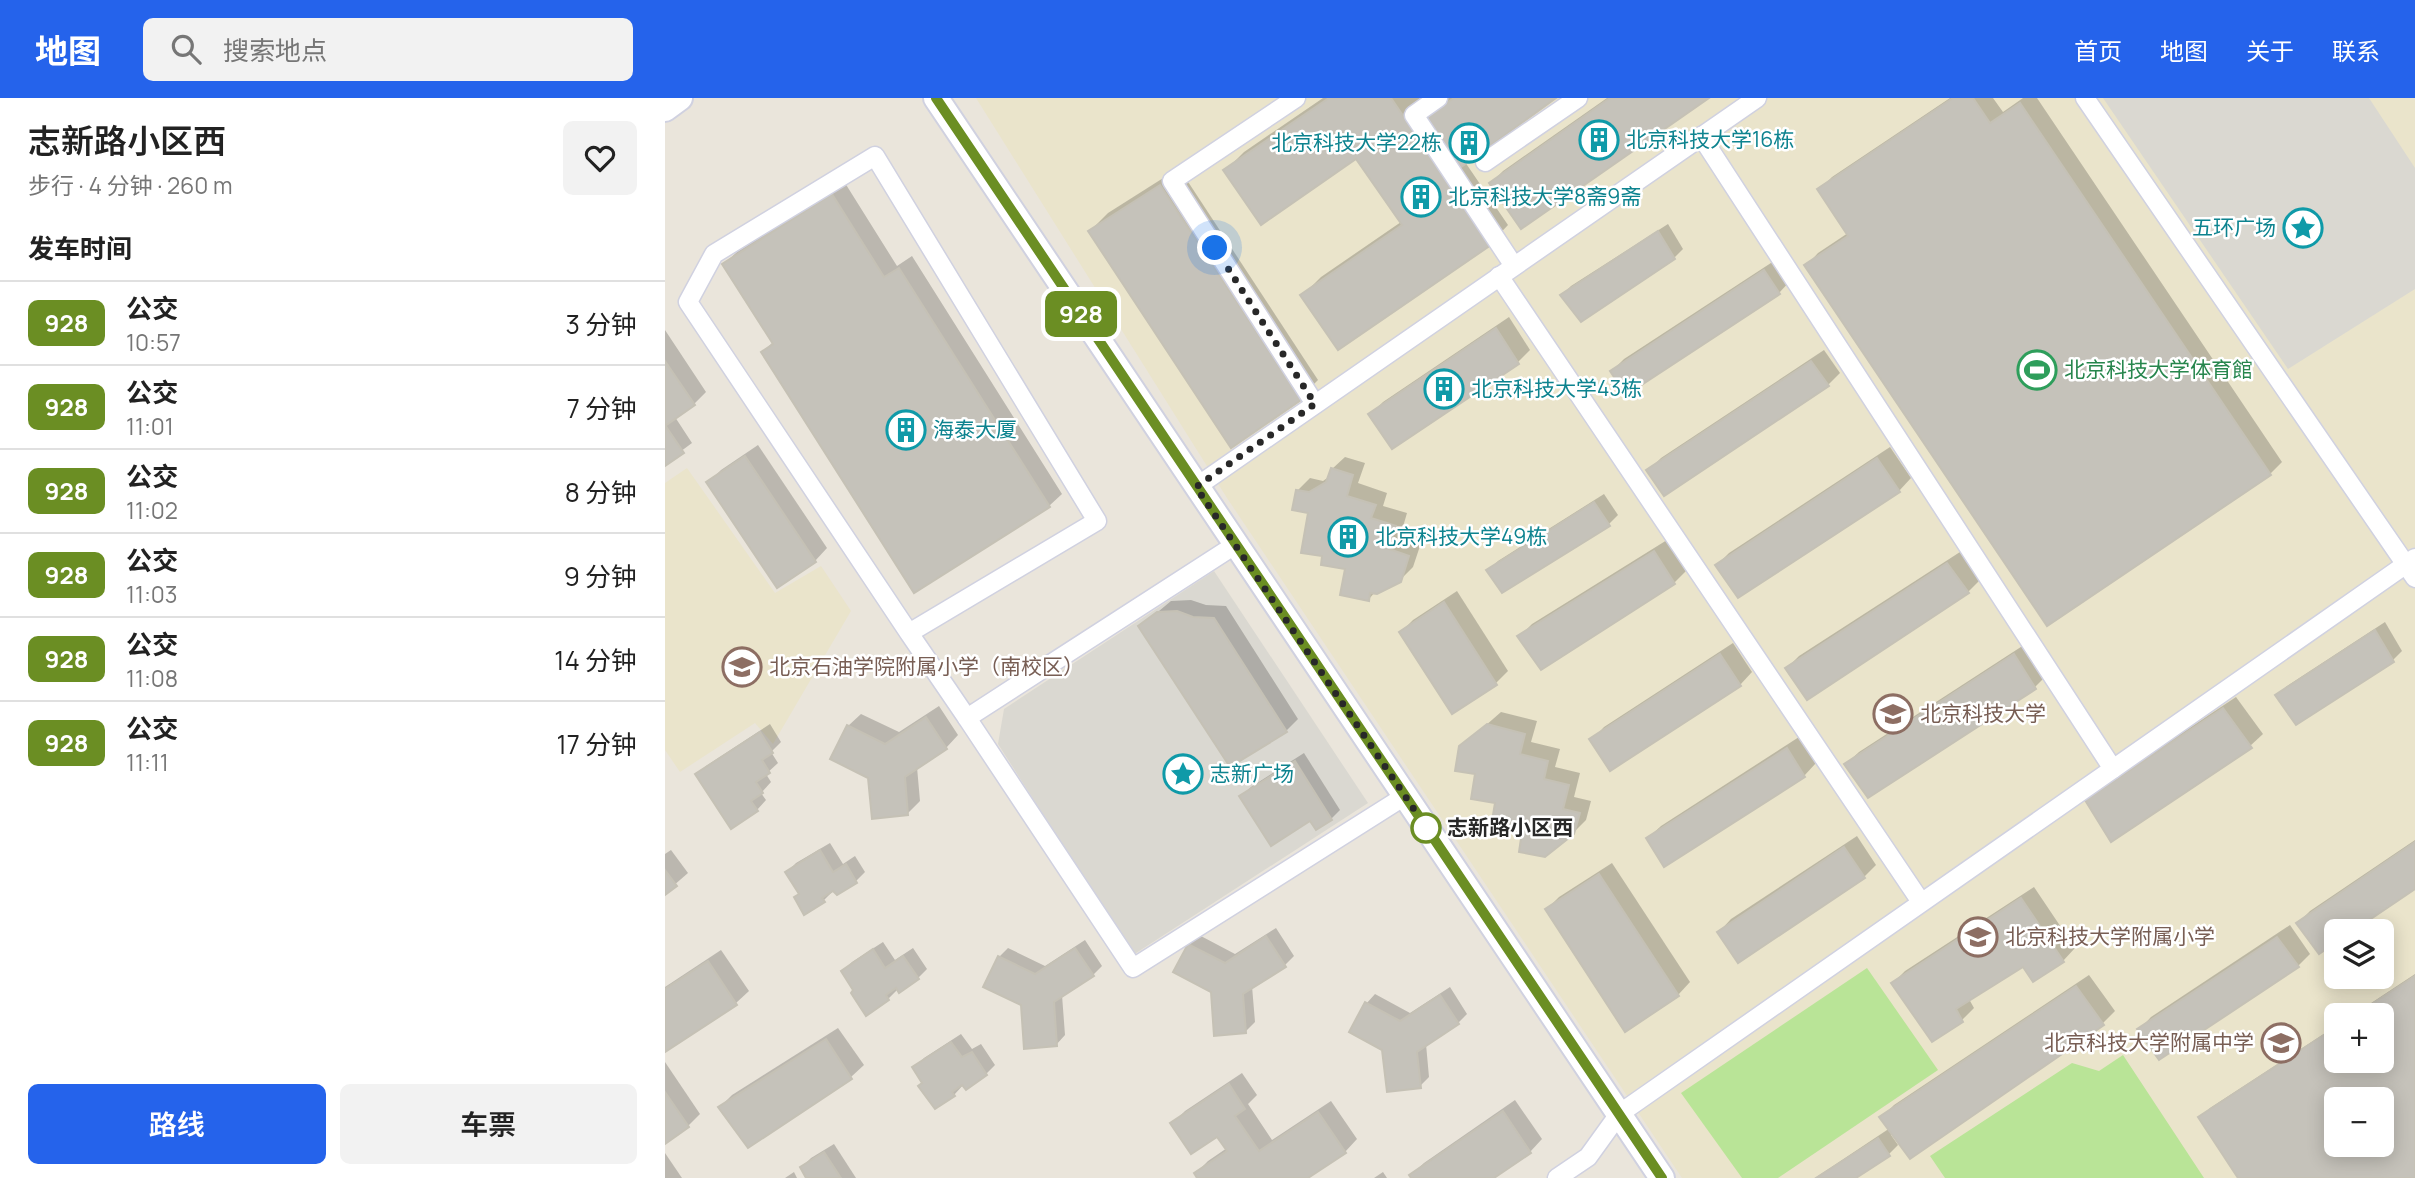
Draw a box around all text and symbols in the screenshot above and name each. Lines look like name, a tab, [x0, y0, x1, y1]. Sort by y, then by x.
search box	[143, 18, 633, 81]
text: 地图	[35, 28, 101, 73]
icon: search	[167, 30, 205, 68]
text: 搜索地点	[223, 32, 327, 68]
text: 首页	[2074, 34, 2122, 67]
text: 地图	[2160, 34, 2208, 67]
text: 关于	[2246, 34, 2294, 67]
text: 联系	[2332, 34, 2380, 67]
text: 志新路小区西	[28, 118, 226, 163]
building icon: 北京科技大学16栋	[1578, 119, 1620, 161]
button: heart	[563, 121, 637, 195]
building icon: 北京科技大学22栋	[1448, 122, 1490, 164]
place label: 北京科技大学16栋	[1626, 125, 1794, 153]
place label: 北京科技大学22栋	[1271, 128, 1442, 156]
text: 步行 · 4 分钟 · 260 m	[28, 169, 233, 201]
building icon: 北京科技大学8斋9斋	[1400, 176, 1442, 218]
place label: 北京科技大学8斋9斋	[1448, 182, 1641, 210]
place icon: 五环广场	[2282, 207, 2324, 249]
place label: 五环广场	[2192, 213, 2276, 241]
text: 发车时间	[28, 230, 132, 266]
your location	[1197, 230, 1232, 265]
text: 公交	[126, 290, 178, 326]
line badge: 928	[1041, 291, 1121, 337]
text: 928	[1059, 297, 1103, 330]
text: 928	[45, 306, 88, 339]
text: 3 分钟	[565, 306, 637, 342]
text: 10:57	[126, 326, 181, 358]
sports icon: 北京科技大学体育館	[2016, 349, 2058, 391]
place label: 北京科技大学体育館	[2064, 355, 2253, 383]
building icon: 北京科技大学43栋	[1423, 368, 1465, 410]
text: 公交	[126, 374, 178, 410]
place label: 北京科技大学43栋	[1471, 374, 1642, 402]
text: 928	[45, 390, 88, 423]
text: 7 分钟	[567, 390, 637, 426]
building icon: 海泰大厦	[885, 409, 927, 451]
text: 11:01	[126, 410, 174, 442]
place label: 海泰大厦	[933, 415, 1017, 443]
text: 公交	[126, 458, 178, 494]
text: 928	[45, 474, 88, 507]
text: 8 分钟	[565, 474, 637, 510]
text: 11:02	[126, 494, 178, 526]
building icon: 北京科技大学49栋	[1327, 516, 1369, 558]
place label: 北京科技大学49栋	[1375, 522, 1547, 550]
text: 公交	[126, 542, 178, 578]
text: 928	[45, 558, 88, 591]
text: 9 分钟	[564, 558, 637, 594]
text: 11:03	[126, 578, 178, 610]
text: 公交	[126, 626, 178, 662]
text: 928	[45, 642, 88, 675]
text: 14 分钟	[554, 642, 637, 678]
school or university icon: 北京石油学院附属小学（南校区）	[721, 646, 763, 688]
place label: 北京石油学院附属小学（南校区）	[769, 652, 1084, 680]
text: 11:08	[126, 662, 178, 694]
school or university icon: 北京科技大学	[1872, 693, 1914, 735]
place label: 北京科技大学	[1920, 699, 2046, 727]
text: 公交	[126, 710, 178, 746]
text: 928	[45, 726, 88, 759]
text: 17 分钟	[557, 726, 637, 762]
text: 11:11	[126, 746, 169, 778]
place icon: 志新广场	[1162, 753, 1204, 795]
place label: 志新广场	[1210, 759, 1294, 787]
marker: 志新路小区西	[1411, 813, 1441, 843]
place label: 志新路小区西	[1447, 813, 1573, 841]
school or university icon: 北京科技大学附属小学	[1957, 916, 1999, 958]
map controls	[2324, 919, 2394, 1157]
button: layers	[2324, 919, 2394, 989]
place label: 北京科技大学附属小学	[2005, 922, 2215, 950]
button: +	[2324, 1003, 2394, 1073]
school or university icon: 北京科技大学附属中学	[2260, 1022, 2302, 1064]
place label: 北京科技大学附属中学	[2044, 1028, 2254, 1056]
button: 路线	[28, 1084, 326, 1164]
button: 车票	[340, 1084, 637, 1164]
button: −	[2324, 1087, 2394, 1157]

